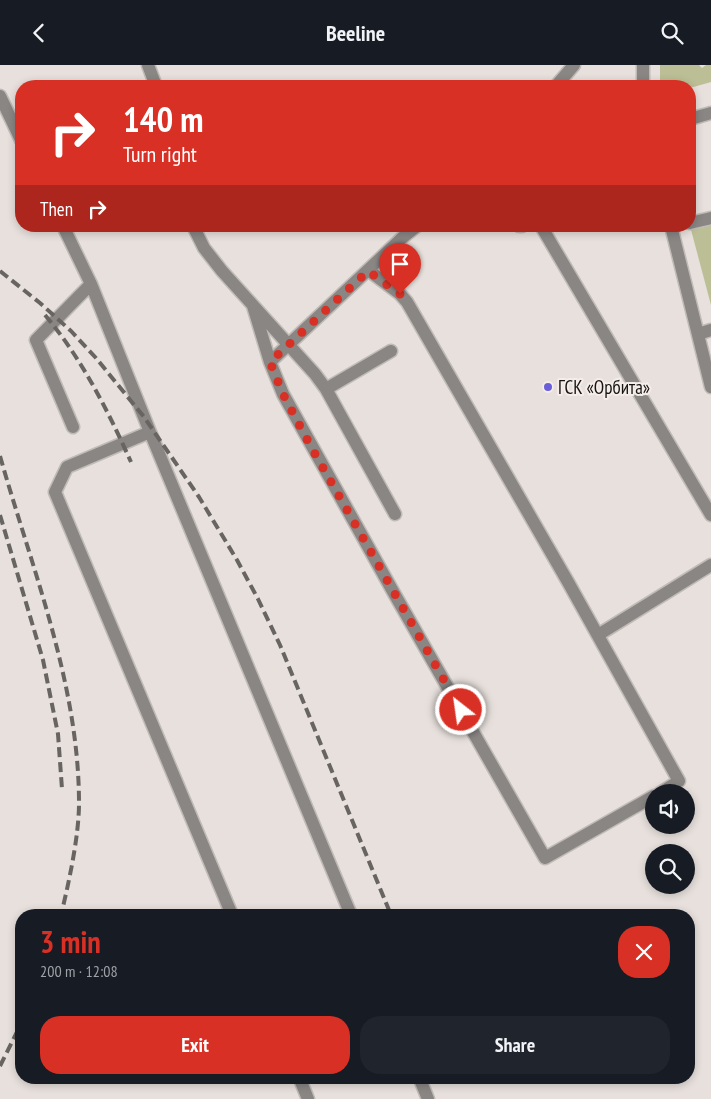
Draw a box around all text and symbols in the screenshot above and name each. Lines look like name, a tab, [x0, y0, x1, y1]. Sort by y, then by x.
icon: back	[25, 19, 53, 47]
text: Beeline	[326, 19, 385, 47]
icon: search	[658, 19, 686, 47]
text: 140 m	[123, 96, 204, 142]
icon: right	[40, 100, 105, 165]
text: Turn right	[123, 140, 197, 168]
icon: right	[83, 195, 111, 223]
text: Then	[40, 197, 73, 221]
pin	[379, 243, 421, 294]
icon: arrive	[386, 250, 414, 278]
place label: ГСК «Орбита»	[558, 375, 650, 399]
marker: ГСК «Орбита»	[542, 381, 554, 393]
position arrow	[434, 683, 486, 735]
map controls	[645, 784, 695, 894]
button: sound	[645, 784, 695, 834]
button: search	[645, 844, 695, 894]
text: 3 min	[40, 922, 101, 961]
button: close	[618, 926, 670, 978]
text: 200 m · 12:08	[40, 961, 118, 981]
button: Exit	[40, 1016, 350, 1074]
button: Share	[360, 1016, 670, 1074]

